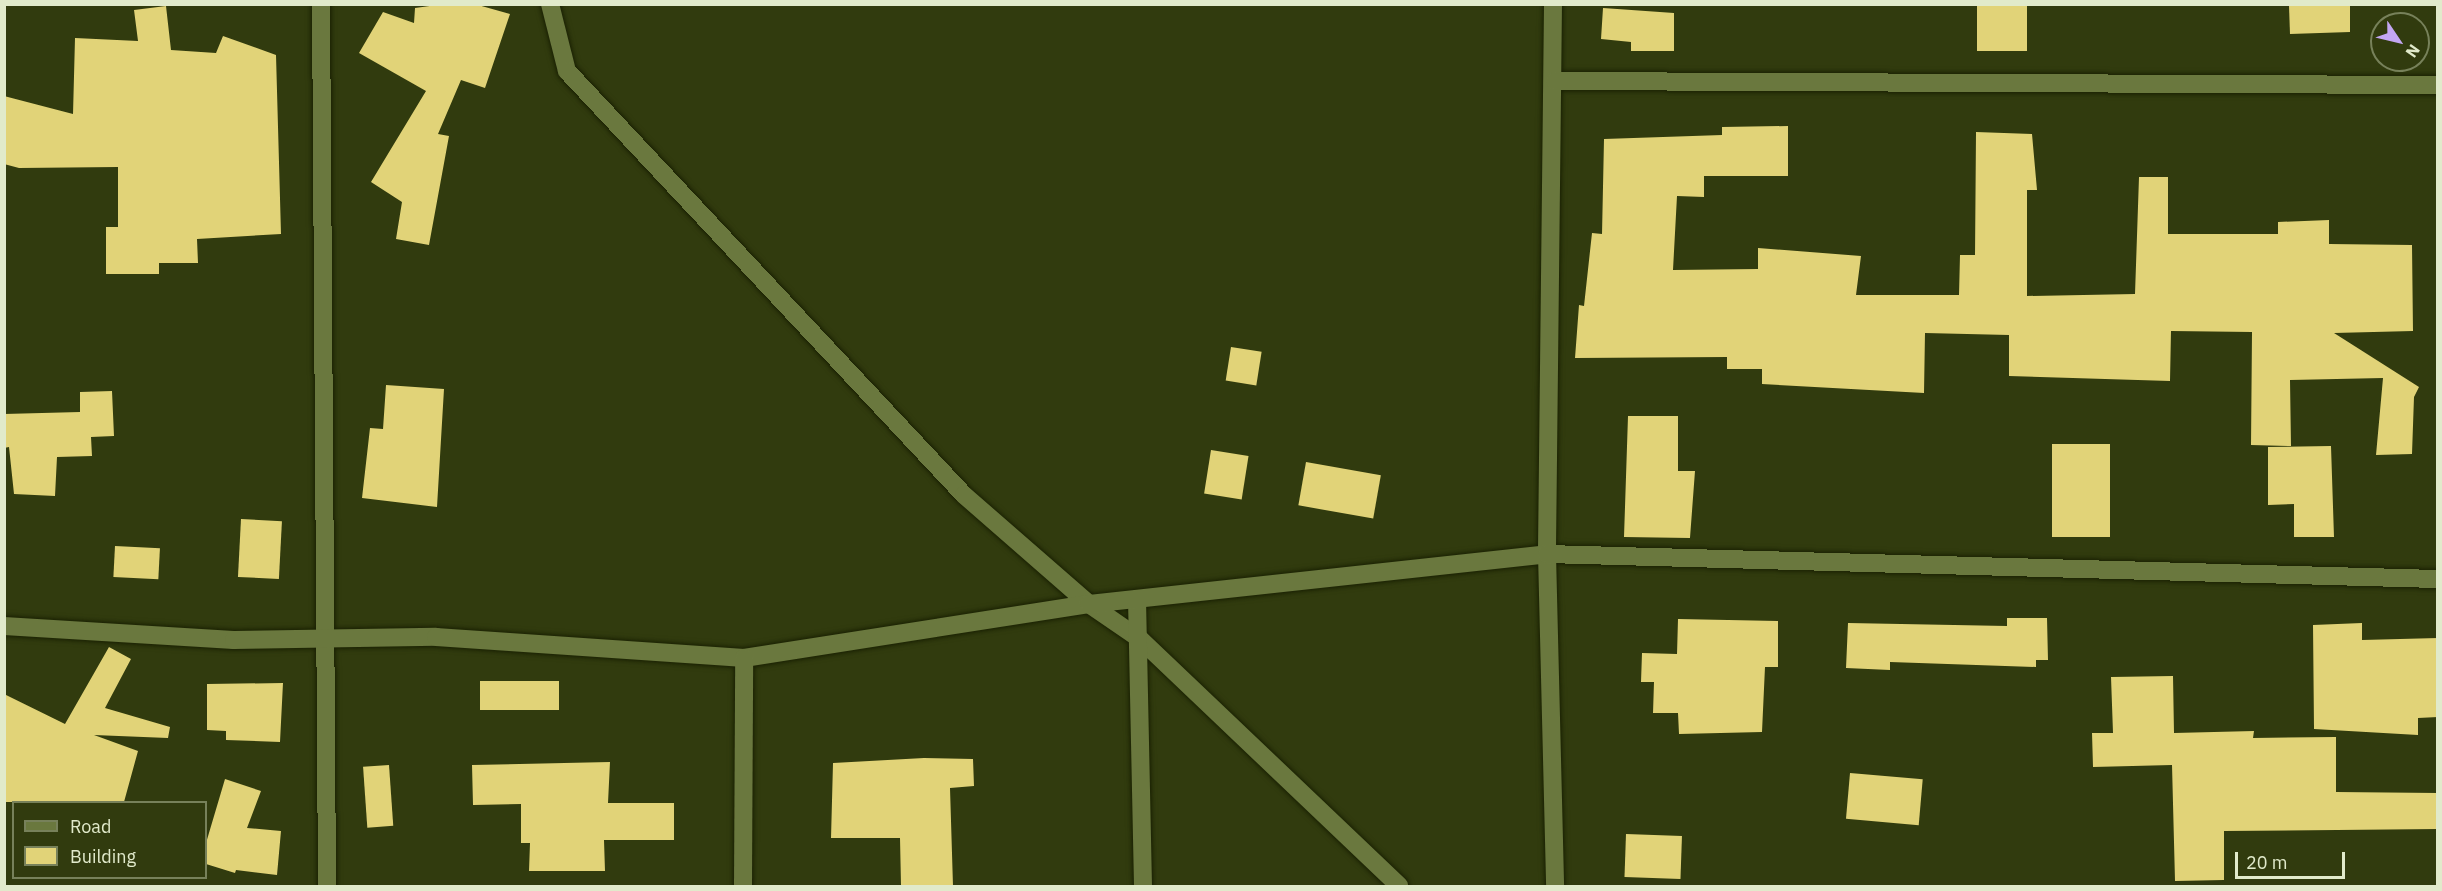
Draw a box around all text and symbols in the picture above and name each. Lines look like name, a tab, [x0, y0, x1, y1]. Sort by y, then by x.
north arrow	[2370, 12, 2430, 72]
text: N	[2402, 41, 2425, 62]
legend	[12, 801, 207, 879]
text: Road	[70, 815, 111, 838]
scale bar	[2238, 840, 2348, 878]
text: Building	[70, 845, 136, 868]
text: 20 m	[2246, 851, 2288, 874]

